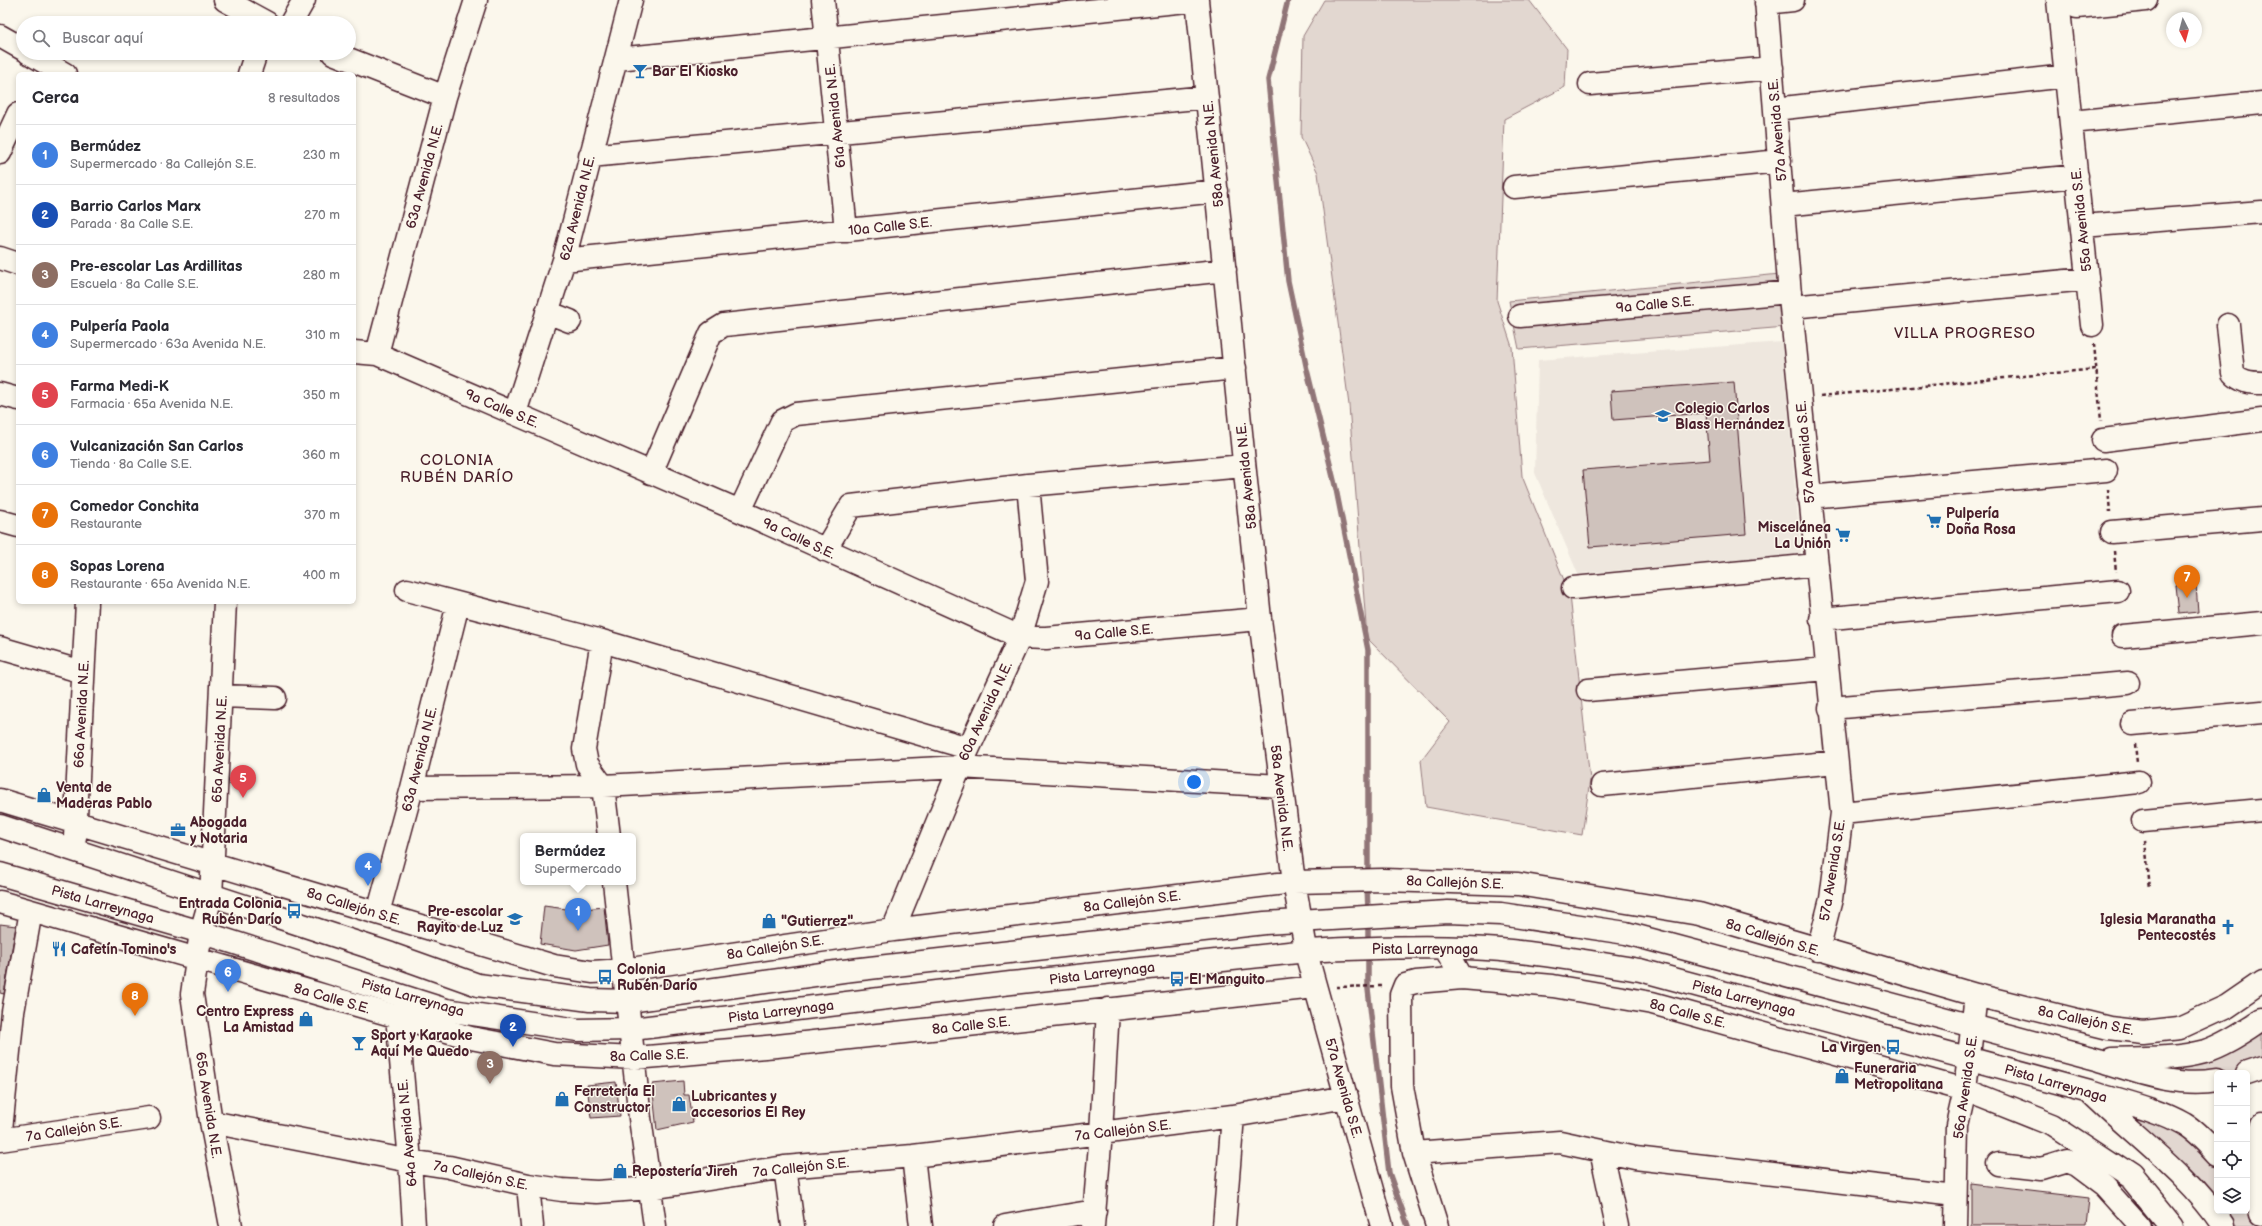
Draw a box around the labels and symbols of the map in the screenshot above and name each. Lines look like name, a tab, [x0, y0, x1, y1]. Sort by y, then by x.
north arrow	[2166, 12, 2202, 48]
bar icon: Bar El Kiosko	[631, 62, 649, 80]
place label: Bar El Kiosko	[652, 63, 738, 80]
street label: 61a Avenida N.E.	[822, 63, 849, 169]
street label: 57a Avenida S.E.	[1765, 78, 1790, 182]
street label: 58a Avenida N.E.	[1199, 100, 1228, 208]
street label: 63a Avenida N.E.	[402, 121, 447, 231]
street label: 62a Avenida N.E.	[556, 154, 599, 262]
street label: 55a Avenida S.E.	[2068, 167, 2095, 273]
street label: 10a Calle S.E.	[847, 214, 933, 239]
street label: 9a Calle S.E.	[1615, 293, 1695, 316]
district label: VILLA PROGRESO	[1894, 324, 2036, 343]
street label: 9a Calle S.E.	[462, 385, 542, 432]
place label: Colegio Carlos Blass Hernández	[1675, 400, 1785, 433]
street label: 57a Avenida S.E.	[1793, 400, 1818, 504]
school or university icon: Colegio Carlos Blass Hernández	[1654, 407, 1672, 425]
street label: 58a Avenida N.E.	[1232, 422, 1261, 530]
district label: COLONIA RUBÉN DARÍO	[400, 451, 514, 487]
place label: Pulpería Doña Rosa	[1946, 505, 2016, 538]
supermarket icon: Pulpería Doña Rosa	[1925, 512, 1943, 530]
street label: 9a Calle S.E.	[760, 514, 838, 563]
place label: Miscelánea La Unión	[1757, 519, 1831, 552]
supermarket icon: Miscelánea La Unión	[1834, 526, 1852, 544]
pin: 7	[2174, 565, 2200, 598]
street label: 9a Calle S.E.	[1074, 621, 1154, 644]
street label: 66a Avenida N.E.	[70, 659, 93, 768]
street label: 60a Avenida N.E.	[955, 659, 1016, 764]
street label: 65a Avenida N.E.	[208, 695, 231, 803]
street label: 63a Avenida N.E.	[398, 704, 441, 814]
street label: 58a Avenida N.E.	[1267, 744, 1296, 852]
pin: 5	[230, 765, 256, 798]
your location	[1184, 772, 1204, 792]
place label: Venta de Maderas Pablo	[56, 779, 152, 812]
shop icon: Venta de Maderas Pablo	[35, 786, 53, 804]
place label: Abogada y Notaria	[189, 814, 248, 847]
street label: 57a Avenida S.E.	[1816, 818, 1849, 922]
office icon: Abogada y Notaria	[169, 821, 187, 839]
pin: 4	[355, 853, 381, 886]
street label: 8a Callejón S.E.	[1406, 872, 1504, 893]
street label: Pista Larreynaga	[49, 882, 156, 927]
street label: 8a Callejón S.E.	[305, 884, 403, 929]
street label: 8a Callejón S.E.	[1082, 887, 1182, 916]
place label: Entrada Colonia Rubén Darío	[178, 895, 282, 928]
pin: 1	[565, 898, 591, 931]
bus stop icon: Entrada Colonia Rubén Darío	[285, 902, 303, 920]
place label: Pre-escolar Rayito de Luz	[417, 903, 503, 936]
school or university icon: Pre-escolar Rayito de Luz	[506, 910, 524, 928]
place label: Iglesia Maranatha Pentecostés	[2100, 911, 2216, 944]
shop icon: "Gutierrez"	[760, 912, 778, 930]
place label: "Gutierrez"	[781, 913, 853, 930]
street label: 8a Callejón S.E.	[1724, 915, 1822, 960]
church icon: Iglesia Maranatha Pentecostés	[2219, 918, 2237, 936]
street label: 8a Callejón S.E.	[725, 931, 825, 964]
restaurant icon: Cafetín Tomino's	[50, 940, 68, 958]
place label: Cafetín Tomino's	[71, 941, 176, 958]
street label: Pista Larreynaga	[1372, 941, 1478, 958]
pin: 6	[215, 959, 241, 992]
street label: Pista Larreynaga	[1048, 959, 1156, 988]
place label: Colonia Rubén Darío	[617, 961, 697, 994]
bus stop icon: Colonia Rubén Darío	[596, 968, 614, 986]
bus stop icon: El Manguito	[1168, 970, 1186, 988]
place label: El Manguito	[1189, 971, 1265, 988]
street label: Pista Larreynaga	[359, 975, 466, 1020]
street label: Pista Larreynaga	[1690, 977, 1797, 1020]
street label: 8a Calle S.E.	[292, 979, 372, 1018]
pin: 8	[122, 983, 148, 1016]
street label: 8a Calle S.E.	[1648, 995, 1728, 1032]
street label: Pista Larreynaga	[727, 997, 835, 1026]
street label: 8a Callejón S.E.	[2036, 1002, 2136, 1039]
place label: Centro Express La Amistad	[196, 1003, 294, 1036]
shop icon: Centro Express La Amistad	[297, 1010, 315, 1028]
street label: 8a Calle S.E.	[931, 1013, 1011, 1038]
pin: 2	[500, 1014, 526, 1047]
place label: Sport y Karaoke Aquí Me Quedo	[370, 1027, 473, 1060]
bar icon: Sport y Karaoke Aquí Me Quedo	[350, 1034, 368, 1052]
street label: 56a Avenida S.E.	[1950, 1034, 1981, 1140]
street label: 57a Avenida S.E.	[1321, 1036, 1366, 1140]
bus stop icon: La Virgen	[1884, 1038, 1902, 1056]
place label: La Virgen	[1821, 1039, 1881, 1056]
street label: 8a Calle S.E.	[609, 1046, 689, 1065]
street label: 65a Avenida N.E.	[192, 1051, 225, 1160]
pin: 3	[477, 1051, 503, 1084]
place label: Funeraria Metropolitana	[1854, 1060, 1943, 1093]
street label: Pista Larreynaga	[2002, 1061, 2109, 1106]
shop icon: Funeraria Metropolitana	[1833, 1067, 1851, 1085]
street label: 64a Avenida N.E.	[394, 1078, 421, 1187]
place label: Ferretería El Constructor	[574, 1083, 655, 1116]
place label: Lubricantes y accesorios El Rey	[691, 1088, 806, 1121]
shop icon: Ferretería El Constructor	[553, 1090, 571, 1108]
shop icon: Lubricantes y accesorios El Rey	[670, 1095, 688, 1113]
street label: 7a Callejón S.E.	[25, 1114, 123, 1145]
street label: 7a Callejón S.E.	[1074, 1116, 1172, 1145]
street label: 7a Callejón S.E.	[752, 1154, 850, 1181]
street label: 7a Callejón S.E.	[432, 1157, 530, 1194]
shop icon: Repostería Jireh	[611, 1162, 629, 1180]
place label: Repostería Jireh	[632, 1163, 738, 1180]

